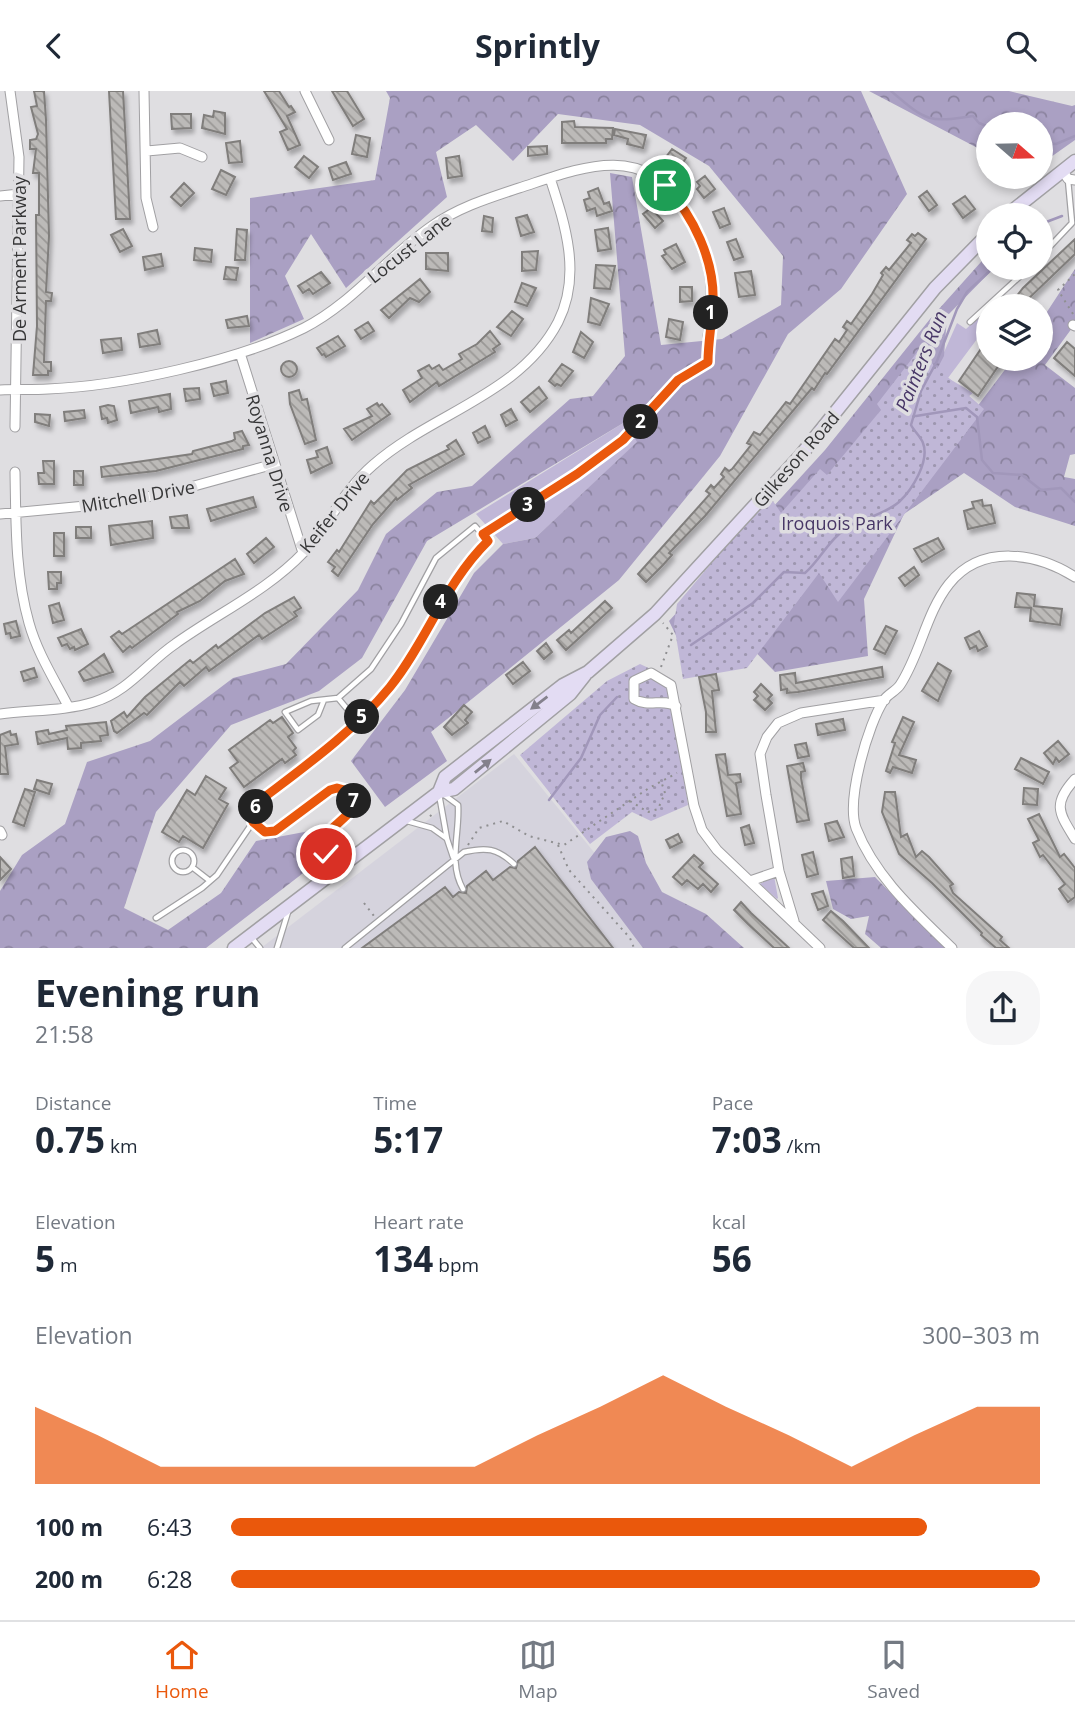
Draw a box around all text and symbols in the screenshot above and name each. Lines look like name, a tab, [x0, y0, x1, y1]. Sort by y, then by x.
text: Sprintly	[475, 24, 600, 67]
icon: back	[35, 27, 73, 65]
icon: search	[1002, 27, 1040, 65]
north arrow	[976, 112, 1054, 189]
map controls	[976, 112, 1053, 371]
pin	[635, 155, 695, 215]
icon: arrive	[646, 166, 684, 204]
street label: De Arment Parkway	[7, 175, 31, 342]
button: locate	[976, 203, 1053, 280]
street label: Locust Lane	[362, 208, 456, 288]
button: layers	[976, 294, 1053, 371]
pin: 1	[694, 295, 728, 331]
text: 1	[705, 299, 716, 325]
water label: Painters Run	[889, 307, 953, 415]
street label: Royanna Drive	[241, 391, 299, 515]
pin: 2	[624, 405, 658, 439]
street label: Gilkeson Road	[748, 406, 844, 512]
text: 2	[635, 408, 646, 434]
street label: Keifer Drive	[294, 466, 374, 558]
street label: Mitchell Drive	[79, 474, 197, 518]
pin: 3	[510, 487, 546, 523]
text: 3	[522, 491, 533, 517]
park label: Iroquois Park	[781, 511, 893, 535]
pin: 4	[424, 585, 458, 619]
text: 4	[435, 588, 446, 614]
one-way arrow	[530, 696, 548, 711]
pin: 5	[344, 699, 380, 735]
text: 5	[356, 703, 367, 729]
one-way arrow	[473, 759, 491, 774]
pin: 7	[336, 783, 372, 819]
text: 7	[348, 787, 359, 813]
pin: 6	[238, 789, 274, 825]
text: 6	[250, 793, 261, 819]
pin	[296, 824, 356, 884]
icon: check	[307, 835, 345, 873]
text: Evening run	[35, 966, 260, 1018]
button: share	[966, 971, 1040, 1045]
text: 21:58	[35, 1018, 94, 1050]
text: Distance	[35, 1090, 111, 1116]
text: Time	[373, 1090, 417, 1116]
text: Pace	[712, 1090, 753, 1116]
text: 0.75	[35, 1116, 105, 1163]
text: 5:17	[373, 1116, 443, 1163]
text: 7:03	[712, 1116, 782, 1163]
text: km	[105, 1133, 138, 1159]
text: /km	[782, 1133, 821, 1159]
text: Elevation	[35, 1209, 116, 1235]
text: Heart rate	[373, 1209, 464, 1235]
text: kcal	[712, 1209, 746, 1235]
text: 5	[35, 1235, 55, 1282]
text: 134	[373, 1235, 433, 1282]
text: 56	[712, 1235, 752, 1282]
text: m	[55, 1252, 78, 1278]
text: bpm	[433, 1252, 479, 1278]
text: Elevation	[35, 1319, 133, 1351]
text: 300–303 m	[922, 1319, 1040, 1351]
text: 100 m	[35, 1511, 103, 1543]
text: 6:43	[147, 1511, 193, 1543]
text: 200 m	[35, 1563, 103, 1595]
text: 6:28	[147, 1563, 193, 1595]
tab: Home	[155, 1636, 209, 1704]
tab: Map	[518, 1636, 558, 1704]
tab: Saved	[867, 1636, 920, 1704]

